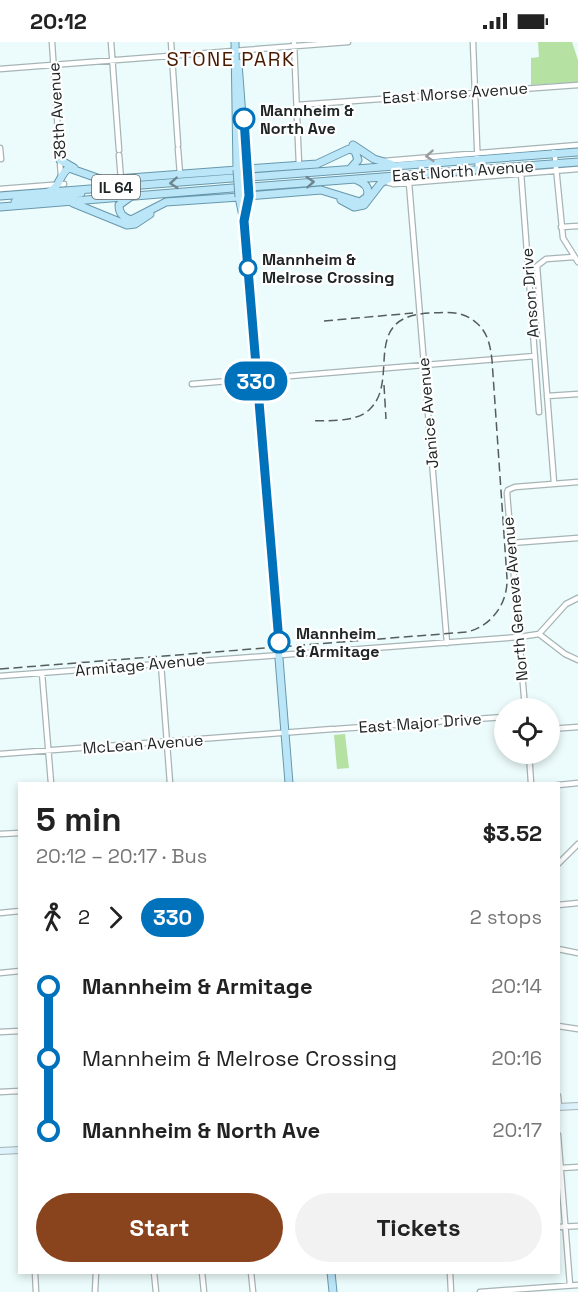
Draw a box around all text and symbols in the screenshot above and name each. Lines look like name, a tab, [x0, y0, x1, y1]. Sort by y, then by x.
text: 20:12	[30, 7, 87, 35]
district label: STONE PARK	[166, 46, 296, 72]
street label: 38th Avenue	[43, 62, 71, 160]
street label: East Morse Avenue	[382, 77, 528, 109]
place label: Mannheim & North Ave	[260, 100, 354, 139]
marker: Mannheim & North Ave	[233, 108, 255, 130]
one-way arrow	[425, 149, 434, 162]
street label: East North Avenue	[391, 156, 535, 186]
road number: IL 64	[92, 175, 140, 199]
one-way arrow	[169, 176, 179, 189]
one-way arrow	[305, 176, 314, 189]
street label: Anson Drive	[516, 247, 544, 339]
place label: Mannheim & Melrose Crossing	[262, 249, 394, 288]
marker: Mannheim & Melrose Crossing	[239, 259, 257, 277]
street label: Janice Avenue	[413, 357, 443, 469]
line badge: 330	[222, 362, 290, 400]
text: 330	[236, 368, 276, 395]
street label: North Geneva Avenue	[497, 516, 533, 682]
place label: Mannheim & Armitage	[296, 623, 380, 662]
marker: Mannheim & Armitage	[268, 631, 290, 653]
street label: Armitage Avenue	[74, 649, 206, 681]
map controls	[494, 698, 560, 764]
button: locate	[494, 698, 560, 764]
street label: East Major Drive	[358, 708, 482, 738]
street label: McLean Avenue	[82, 729, 204, 759]
text: 5 min	[36, 799, 121, 841]
text: $3.52	[483, 819, 542, 847]
text: 20:12 – 20:17 · Bus	[36, 843, 207, 869]
icon: walk	[36, 901, 69, 934]
icon: forward	[99, 901, 132, 934]
text: 2	[78, 904, 90, 930]
text: 330	[153, 904, 192, 931]
text: 2 stops	[470, 904, 542, 930]
text: Mannheim & Armitage	[82, 972, 313, 1000]
text: 20:14	[491, 973, 542, 999]
text: Mannheim & Melrose Crossing	[82, 1044, 397, 1072]
text: 20:16	[491, 1045, 542, 1071]
text: Mannheim & North Ave	[82, 1116, 320, 1144]
text: 20:17	[492, 1117, 542, 1143]
button: Start	[36, 1193, 283, 1262]
button: Tickets	[295, 1193, 542, 1262]

